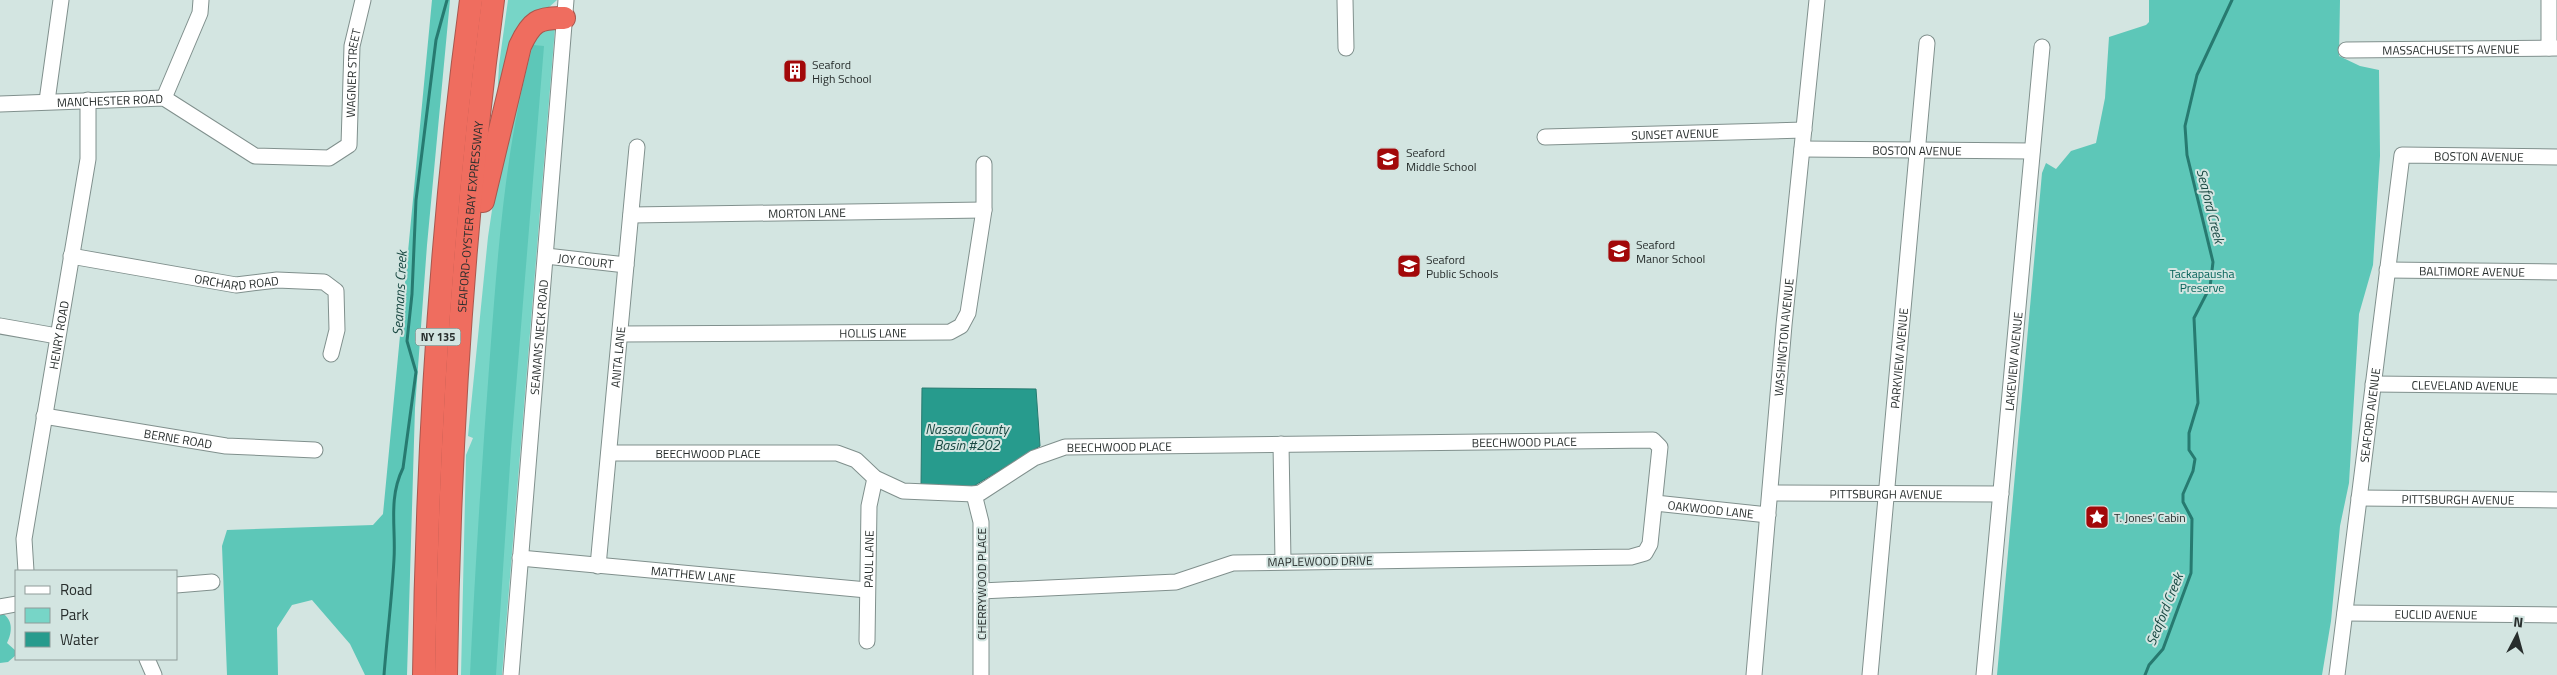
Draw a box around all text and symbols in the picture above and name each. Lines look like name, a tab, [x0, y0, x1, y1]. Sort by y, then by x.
street label: WAGNER STREET	[340, 26, 366, 118]
street label: MASSACHUSETTS AVENUE	[2382, 39, 2520, 59]
place label: Seaford High School	[812, 55, 872, 88]
building icon: Seaford High School	[782, 58, 808, 84]
street label: MANCHESTER ROAD	[56, 89, 164, 111]
street label: SEAFORD-OYSTER BAY EXPRESSWAY	[452, 120, 488, 313]
street label: SUNSET AVENUE	[1631, 123, 1719, 144]
street label: BOSTON AVENUE	[1872, 140, 1962, 160]
place label: Seaford Middle School	[1406, 143, 1477, 176]
school or university icon: Seaford Middle School	[1375, 146, 1401, 172]
street label: BOSTON AVENUE	[2434, 146, 2524, 166]
water label: Seaford Creek	[2192, 166, 2231, 247]
street label: MORTON LANE	[768, 202, 846, 223]
place label: Seaford Manor School	[1636, 235, 1705, 268]
school or university icon: Seaford Manor School	[1606, 238, 1632, 264]
water label: Seamans Creek	[386, 248, 412, 336]
street label: JOY COURT	[557, 248, 615, 273]
place label: Seaford Public Schools	[1426, 250, 1499, 283]
school or university icon: Seaford Public Schools	[1396, 253, 1422, 279]
street label: BALTIMORE AVENUE	[2419, 261, 2525, 281]
park label: Tackapausha Preserve	[2170, 264, 2234, 297]
street label: ORCHARD ROAD	[193, 268, 280, 295]
street label: WASHINGTON AVENUE	[1768, 277, 1798, 397]
street label: SEAMANS NECK ROAD	[524, 278, 553, 396]
street label: HENRY ROAD	[43, 299, 74, 371]
street label: PARKVIEW AVENUE	[1885, 307, 1913, 409]
street label: LAKEVIEW AVENUE	[1999, 311, 2027, 412]
street label: HOLLIS LANE	[839, 323, 907, 342]
street label: ANITA LANE	[605, 325, 630, 388]
road number: NY 135	[416, 328, 460, 346]
street label: SEAFORD AVENUE	[2354, 366, 2385, 463]
street label: CLEVELAND AVENUE	[2411, 375, 2519, 395]
water label: Nassau County Basin #202	[925, 418, 1010, 455]
street label: BERNE ROAD	[143, 423, 214, 453]
street label: BEECHWOOD PLACE	[1472, 431, 1577, 452]
street label: BEECHWOOD PLACE	[1067, 436, 1172, 456]
street label: BEECHWOOD PLACE	[655, 444, 761, 463]
street label: PITTSBURGH AVENUE	[1830, 484, 1943, 503]
street label: PITTSBURGH AVENUE	[2401, 489, 2515, 509]
street label: OAKWOOD LANE	[1667, 495, 1755, 523]
place icon: T. Jones' Cabin	[2084, 504, 2110, 530]
place label: T. Jones' Cabin	[2114, 508, 2186, 527]
street label: CHERRYWOOD PLACE	[972, 528, 991, 640]
street label: PAUL LANE	[858, 530, 878, 588]
street label: MAPLEWOOD DRIVE	[1267, 551, 1373, 571]
street label: MATTHEW LANE	[650, 561, 737, 587]
water label: Seaford Creek	[2140, 568, 2189, 648]
legend	[15, 570, 178, 660]
text: Road	[60, 578, 92, 601]
text: Park	[60, 603, 89, 626]
street label: EUCLID AVENUE	[2394, 604, 2478, 624]
north arrow	[2492, 610, 2542, 660]
text: N	[2512, 611, 2524, 633]
text: Water	[60, 628, 99, 651]

